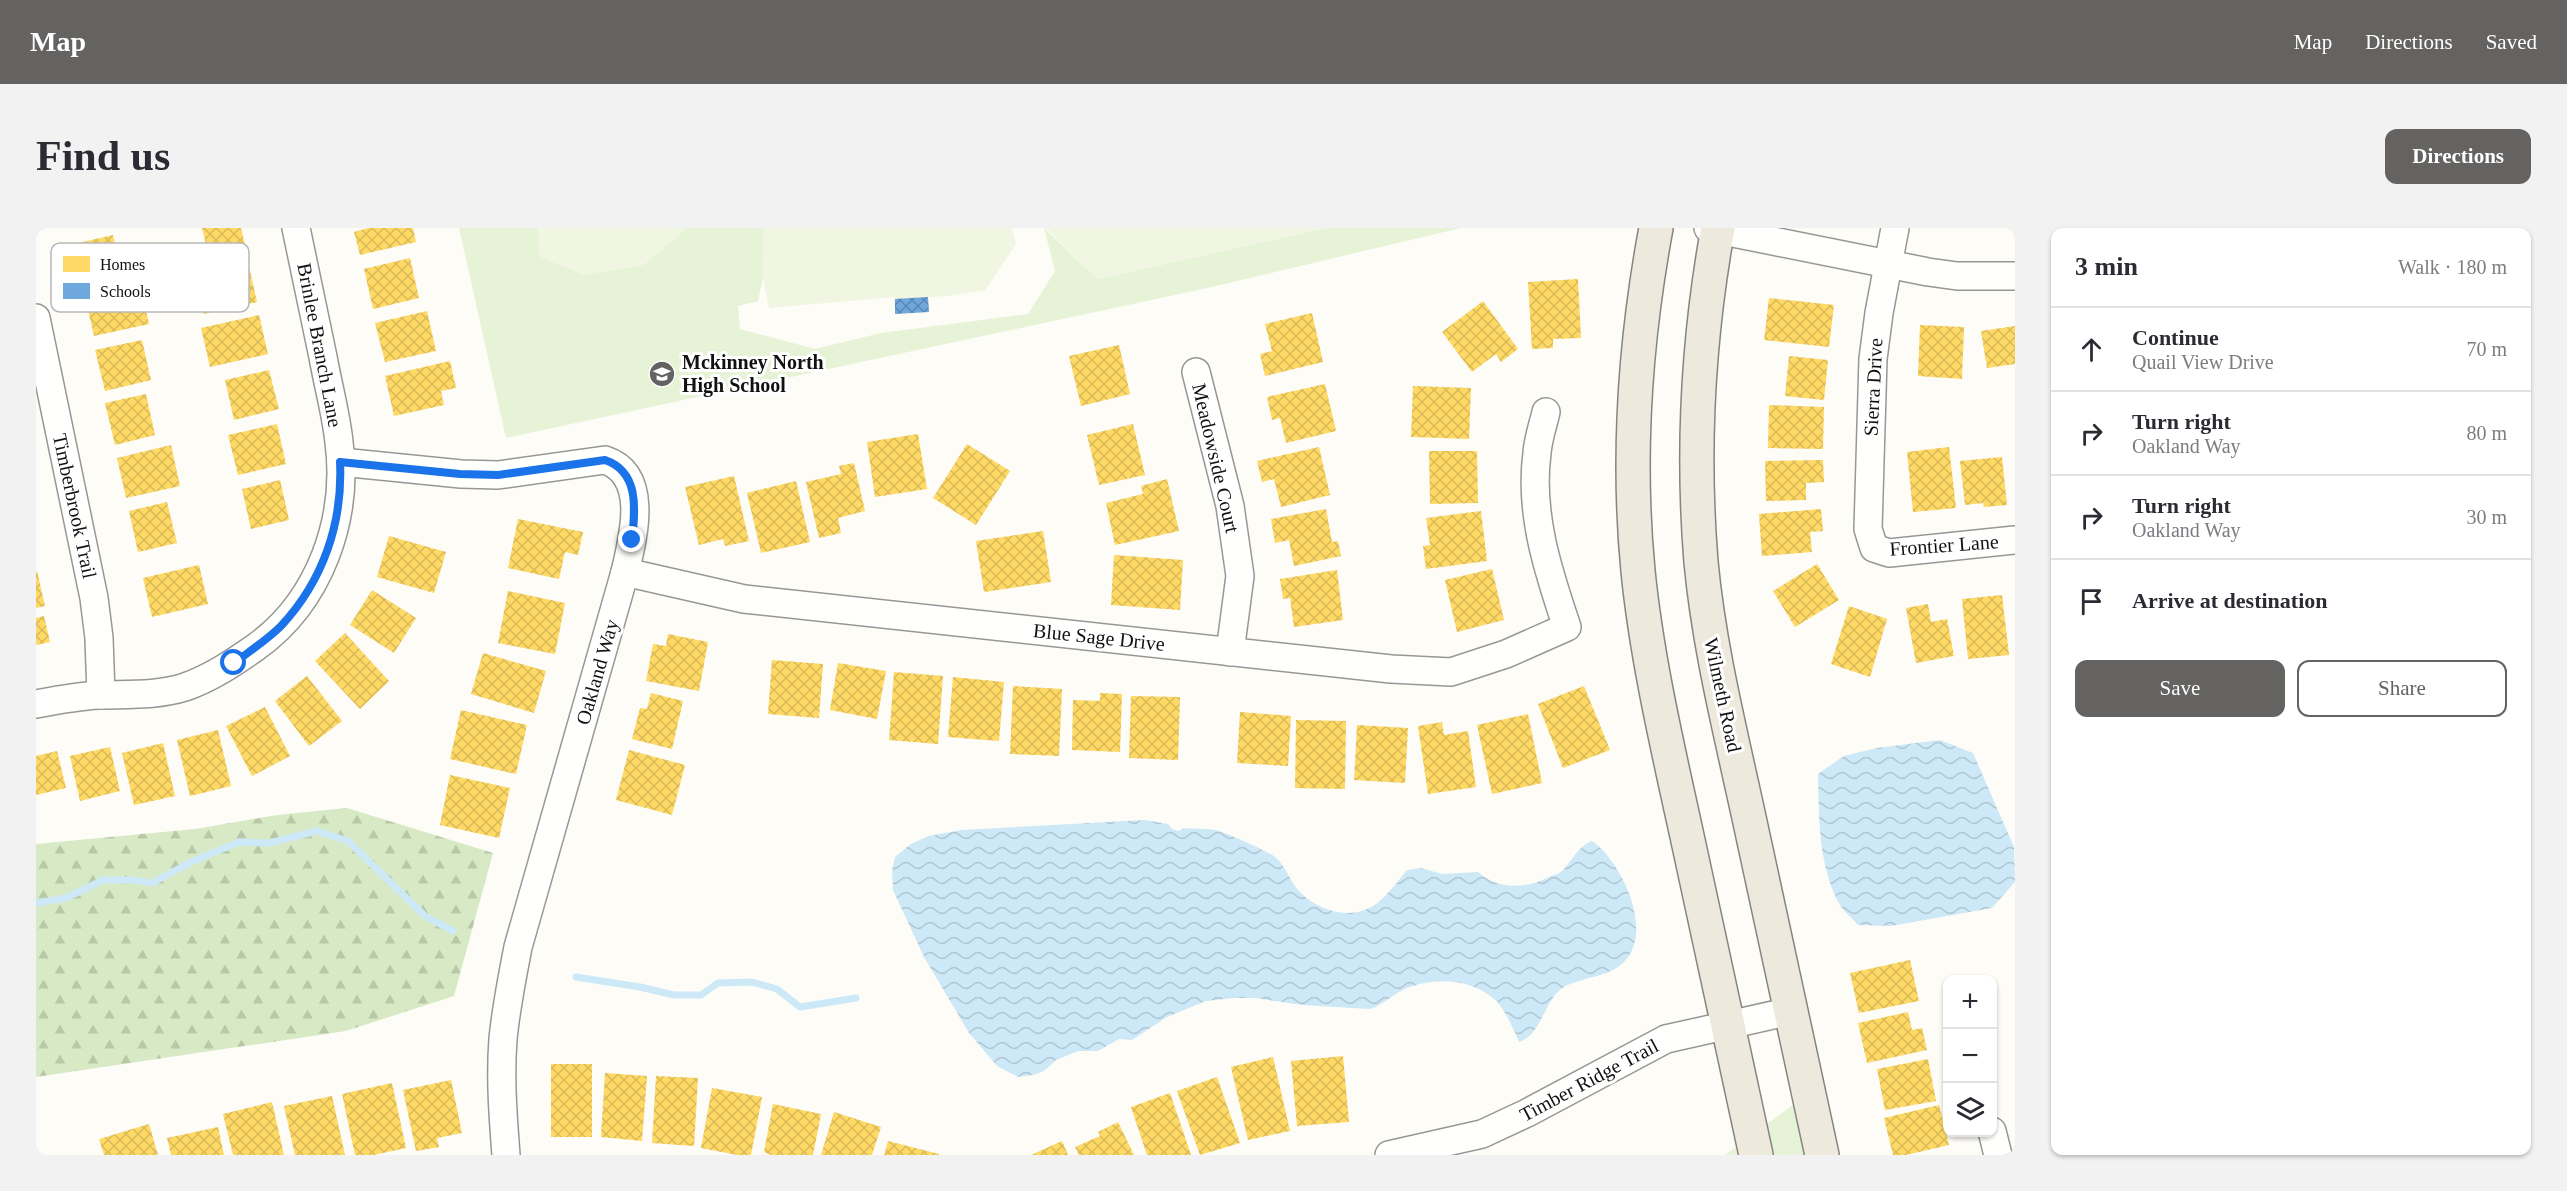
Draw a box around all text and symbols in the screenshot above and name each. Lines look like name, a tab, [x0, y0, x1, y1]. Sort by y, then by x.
text: Map	[30, 26, 86, 57]
text: Map	[2294, 30, 2332, 54]
text: Directions	[2365, 30, 2453, 54]
text: Saved	[2486, 30, 2537, 54]
button: Directions	[2385, 129, 2531, 184]
text: Find us	[36, 133, 170, 179]
legend	[51, 243, 249, 312]
text: 3 min	[2075, 252, 2138, 281]
text: Homes	[100, 256, 145, 273]
text: Walk · 180 m	[2398, 256, 2507, 278]
street label: Brinlee Branch Lane	[293, 261, 347, 429]
text: Schools	[100, 283, 151, 300]
text: Continue	[2132, 325, 2219, 350]
icon: ahead	[2075, 333, 2108, 366]
street label: Sierra Drive	[1859, 337, 1887, 437]
text: 70 m	[2466, 338, 2507, 360]
place label: Mckinney North High School	[682, 351, 824, 397]
text: Quail View Drive	[2132, 351, 2274, 373]
school or university icon: Mckinney North High School	[647, 359, 677, 389]
street label: Meadowside Court	[1188, 381, 1244, 535]
text: Turn right	[2132, 409, 2231, 434]
icon: right	[2075, 417, 2108, 450]
text: 80 m	[2466, 422, 2507, 444]
street label: Timberbrook Trail	[49, 432, 101, 581]
text: Oakland Way	[2132, 435, 2241, 457]
text: Turn right	[2132, 493, 2231, 518]
icon: right	[2075, 501, 2108, 534]
text: 30 m	[2466, 506, 2507, 528]
text: Oakland Way	[2132, 519, 2241, 541]
route end	[618, 526, 644, 552]
street label: Frontier Lane	[1889, 530, 1999, 560]
icon: arrive	[2075, 585, 2108, 618]
text: Arrive at destination	[2132, 588, 2328, 613]
street label: Oakland Way	[571, 617, 623, 727]
street label: Blue Sage Drive	[1032, 619, 1166, 656]
street label: Wilmeth Road	[1700, 636, 1746, 754]
route start	[220, 649, 246, 675]
button: Save	[2075, 660, 2285, 717]
button: Share	[2297, 660, 2507, 717]
map controls	[1943, 975, 1997, 1137]
button: +	[1943, 975, 1997, 1029]
button: −	[1943, 1029, 1997, 1083]
street label: Timber Ridge Trail	[1516, 1034, 1663, 1127]
button: layers	[1943, 1083, 1997, 1137]

